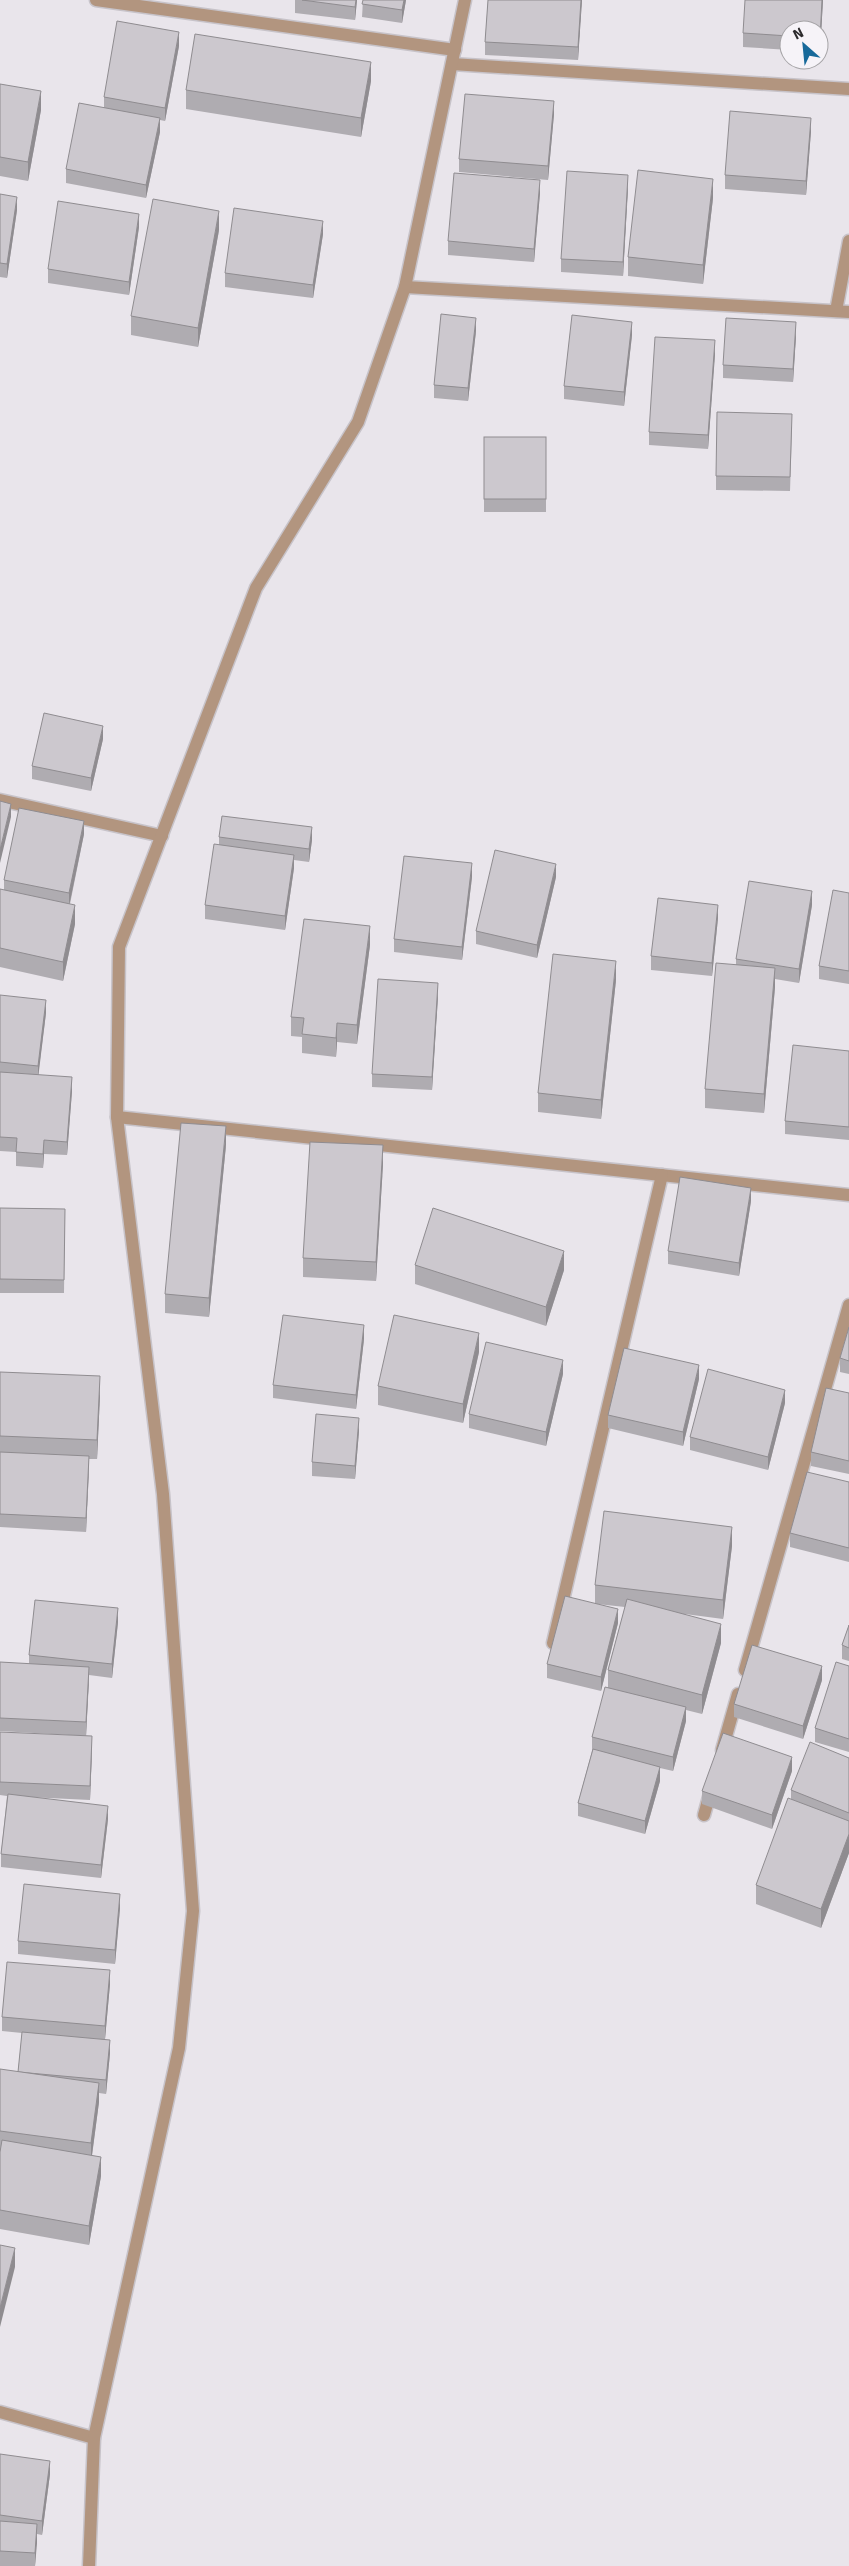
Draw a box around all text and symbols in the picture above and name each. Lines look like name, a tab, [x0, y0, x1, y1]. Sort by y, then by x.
north arrow	[779, 20, 829, 70]
text: N	[790, 24, 807, 44]

